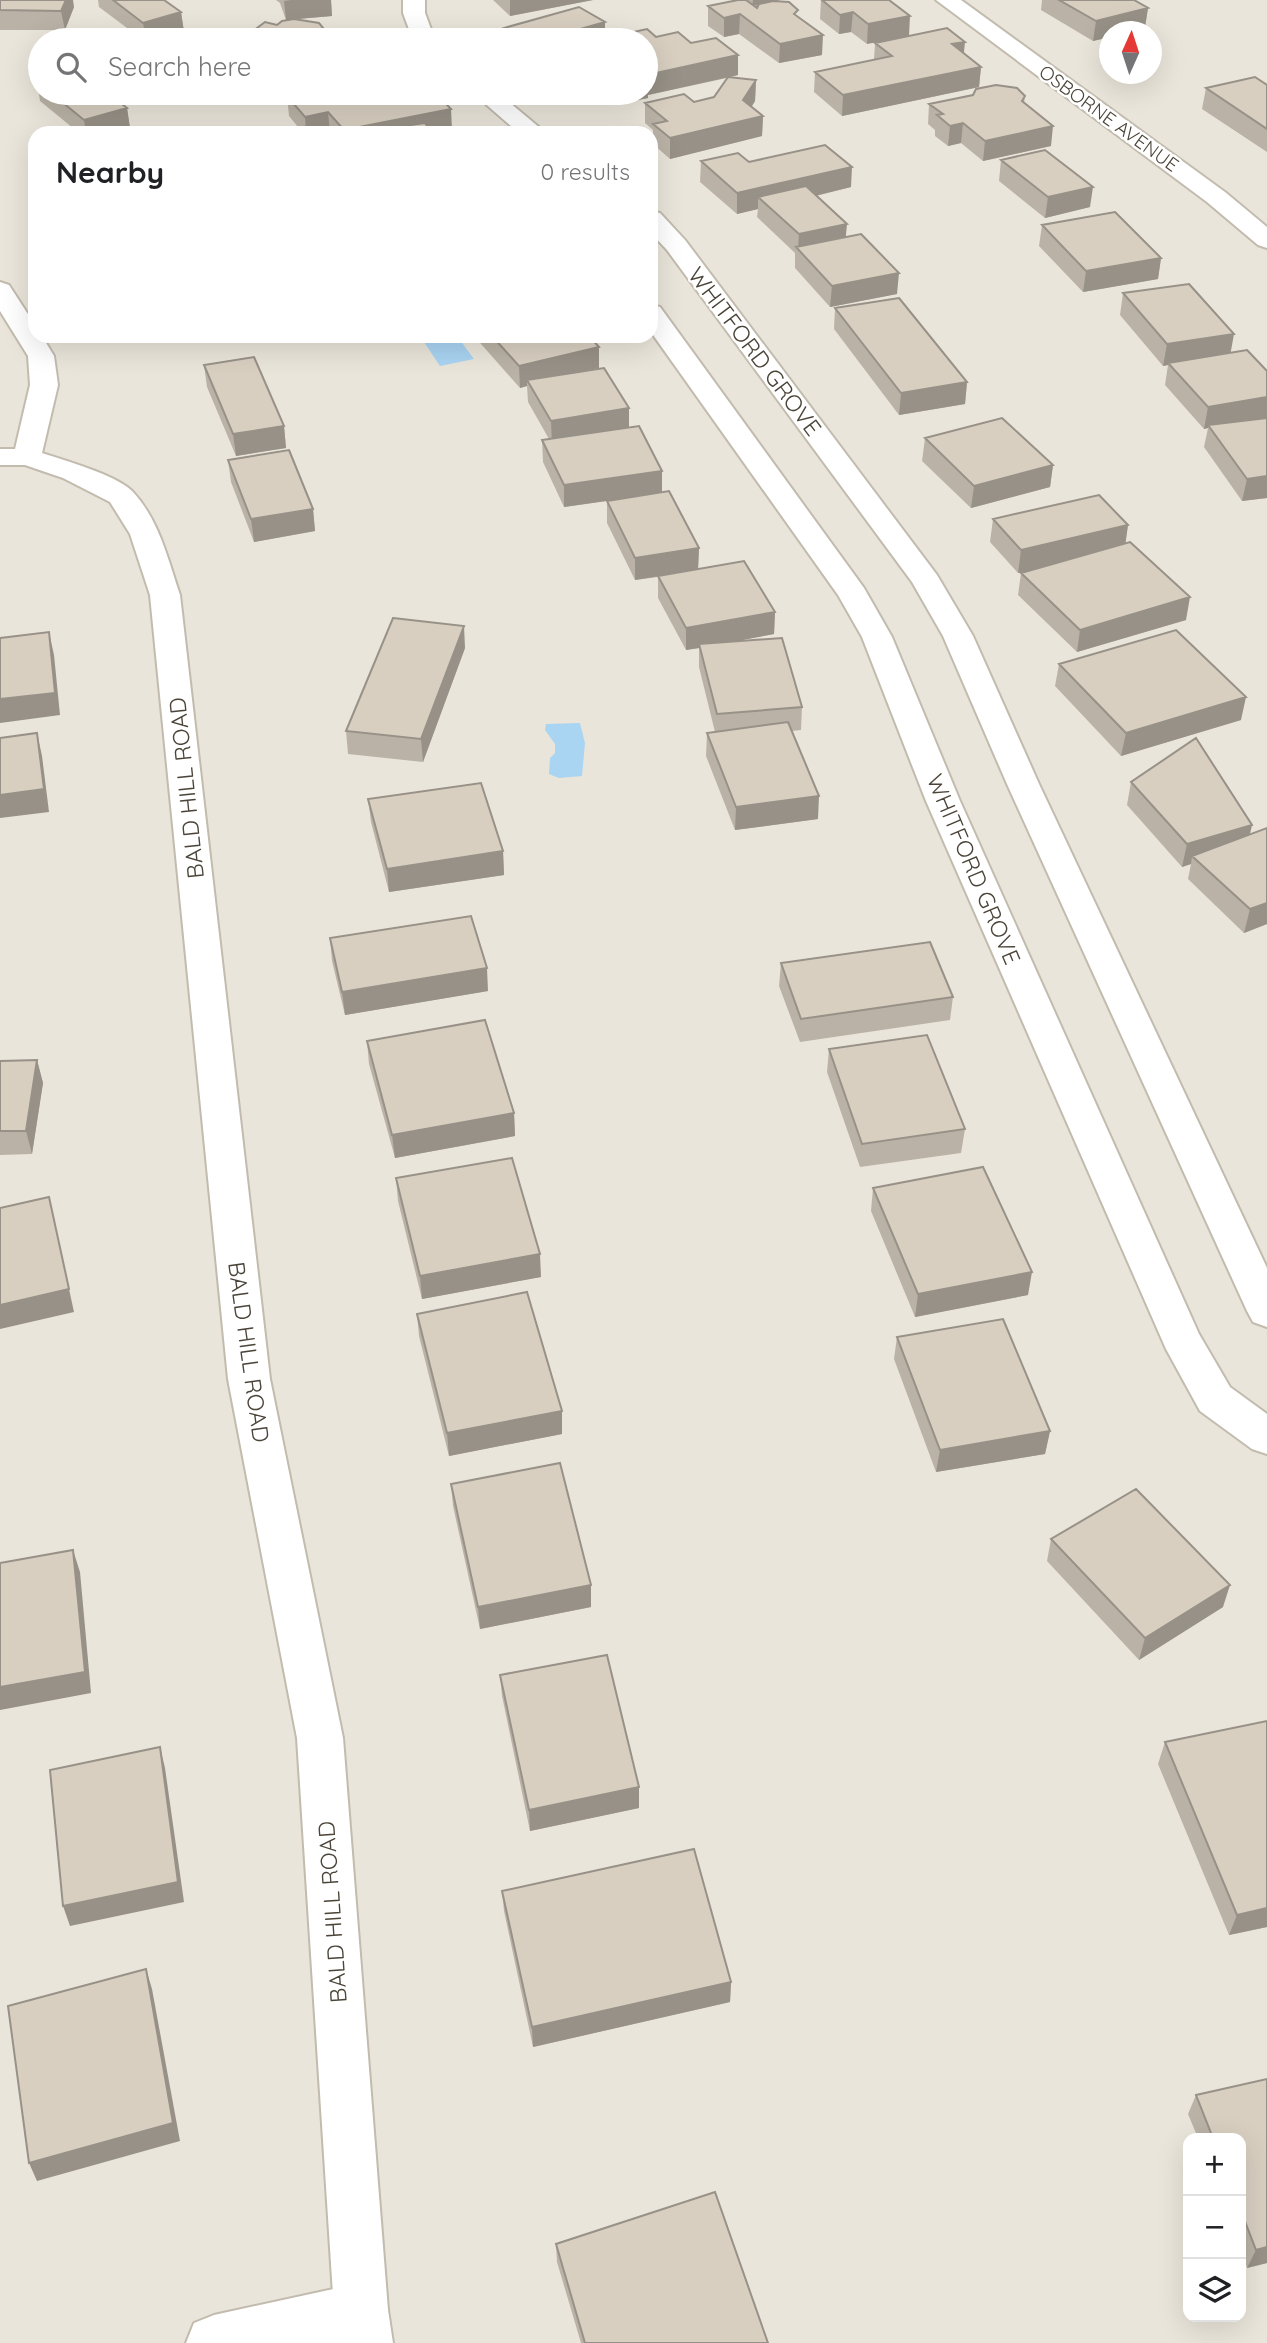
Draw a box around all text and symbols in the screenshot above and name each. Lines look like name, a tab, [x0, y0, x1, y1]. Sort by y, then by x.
north arrow	[1099, 21, 1162, 84]
search box	[28, 28, 658, 105]
icon: search	[52, 48, 90, 86]
text: Search here	[108, 50, 252, 83]
street label: OSBORNE AVENUE	[1034, 59, 1184, 177]
text: Nearby	[56, 153, 164, 191]
text: 0 results	[541, 157, 630, 186]
street label: WHITFORD GROVE	[682, 261, 828, 441]
street label: BALD HILL ROAD	[162, 696, 210, 880]
street label: WHITFORD GROVE	[921, 769, 1027, 969]
street label: BALD HILL ROAD	[222, 1260, 276, 1444]
street label: BALD HILL ROAD	[311, 1820, 353, 2004]
map controls	[1183, 2133, 1246, 2322]
button: +	[1183, 2133, 1246, 2196]
button: −	[1183, 2196, 1246, 2259]
button: layers	[1183, 2259, 1246, 2322]

